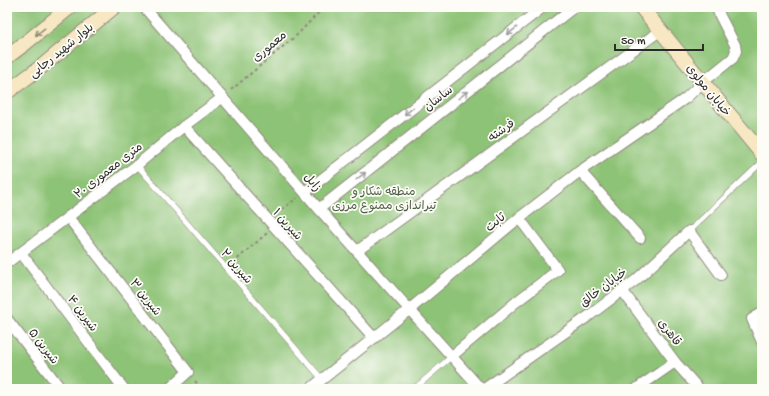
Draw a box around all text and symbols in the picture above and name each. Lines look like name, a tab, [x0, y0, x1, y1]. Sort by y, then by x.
street label: بلوار شهید رجایی	[27, 21, 97, 82]
scale bar	[615, 26, 703, 52]
one-way arrow	[34, 27, 45, 36]
one-way arrow	[507, 27, 518, 35]
street label: معموری	[250, 29, 290, 66]
text: 50 m	[621, 35, 646, 49]
street label: خیابان مولوی	[682, 62, 733, 120]
street label: ساسان	[422, 84, 457, 115]
one-way arrow	[457, 91, 468, 100]
one-way arrow	[404, 106, 415, 115]
street label: فرشته	[486, 117, 518, 146]
street label: ۲۰ متری معموری	[72, 141, 146, 203]
street label: زابل	[300, 171, 323, 195]
one-way arrow	[355, 172, 366, 180]
park label: منطقه شکار و تیراندازی ممنوع مرزی	[332, 186, 437, 214]
street label: شیرین ۱	[269, 207, 304, 244]
street label: ثابت	[484, 211, 509, 236]
street label: شیرین ۲	[217, 247, 254, 287]
street label: خیابان خالق	[577, 265, 631, 311]
street label: شیرین ۳	[126, 277, 163, 319]
street label: شیرین ۴	[63, 293, 100, 335]
street label: قاهری	[654, 317, 683, 349]
street label: شیرین ۵	[24, 327, 61, 368]

